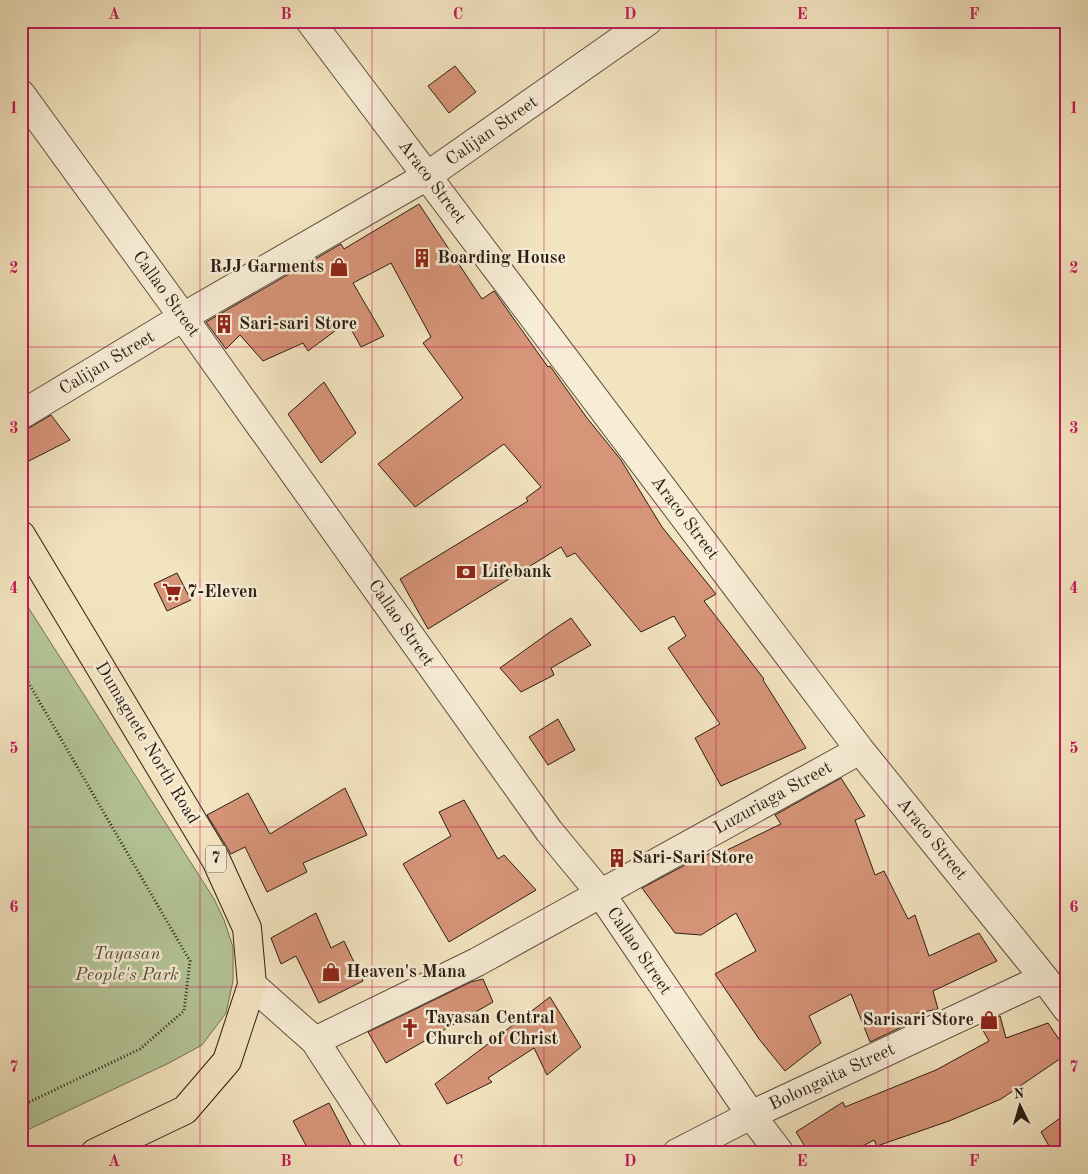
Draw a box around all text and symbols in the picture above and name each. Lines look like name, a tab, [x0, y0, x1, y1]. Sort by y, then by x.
text: A	[108, 7, 120, 23]
text: B	[280, 7, 292, 23]
text: C	[453, 7, 463, 23]
text: D	[624, 7, 636, 23]
text: E	[796, 7, 808, 23]
text: F	[969, 7, 980, 23]
street label: Calijan Street	[443, 93, 541, 169]
text: 1	[9, 101, 19, 117]
text: 1	[1069, 101, 1079, 117]
street label: Araco Street	[395, 137, 469, 227]
building icon: Boarding House	[411, 247, 433, 269]
street label: Callao Street	[129, 248, 203, 340]
place label: Boarding House	[437, 249, 566, 267]
shop icon: RJJ Garments	[328, 256, 350, 278]
place label: RJJ Garments	[209, 258, 324, 276]
text: 2	[9, 261, 19, 277]
text: 2	[1069, 261, 1079, 277]
building icon: Sari-sari Store	[213, 313, 235, 335]
place label: Sari-sari Store	[239, 315, 357, 333]
street label: Calijan Street	[56, 328, 158, 398]
text: 3	[9, 421, 19, 437]
text: 3	[1069, 421, 1079, 437]
street label: Araco Street	[648, 473, 722, 563]
bank icon: Lifebank	[455, 561, 477, 583]
place label: Lifebank	[481, 563, 552, 581]
street label: Callao Street	[365, 576, 437, 670]
text: 4	[9, 581, 19, 597]
supermarket icon: 7-Eleven	[161, 581, 183, 603]
text: 4	[1069, 581, 1079, 597]
place label: 7-Eleven	[187, 583, 258, 601]
street label: Dumaguete North Road	[92, 659, 202, 827]
text: 5	[9, 741, 19, 757]
text: 5	[1069, 741, 1079, 757]
street label: Luzuriaga Street	[711, 758, 835, 838]
street label: Araco Street	[894, 795, 970, 883]
road number: 7	[206, 846, 226, 872]
building icon: Sari-Sari Store	[606, 847, 628, 869]
place label: Sari-Sari Store	[632, 849, 754, 867]
text: 6	[9, 900, 19, 916]
text: 6	[1069, 900, 1079, 916]
street label: Callao Street	[603, 904, 675, 998]
park label: Tayasan People's Park	[74, 945, 179, 984]
shop icon: Heaven's Mana	[320, 961, 342, 983]
place label: Heaven's Mana	[346, 963, 466, 981]
place label: Tayasan Central Church of Christ	[425, 1009, 558, 1048]
shop icon: Sarisari Store	[978, 1009, 1000, 1031]
place label: Sarisari Store	[862, 1011, 974, 1029]
church icon: Tayasan Central Church of Christ	[399, 1017, 421, 1039]
street label: Bolongaita Street	[766, 1040, 898, 1114]
text: 7	[9, 1060, 19, 1076]
text: 7	[1069, 1060, 1079, 1076]
north arrow	[996, 1082, 1046, 1132]
text: N	[1013, 1087, 1025, 1101]
text: A	[108, 1154, 120, 1170]
text: B	[280, 1154, 292, 1170]
text: C	[453, 1154, 463, 1170]
text: D	[624, 1154, 636, 1170]
text: E	[796, 1154, 808, 1170]
text: F	[969, 1154, 980, 1170]

